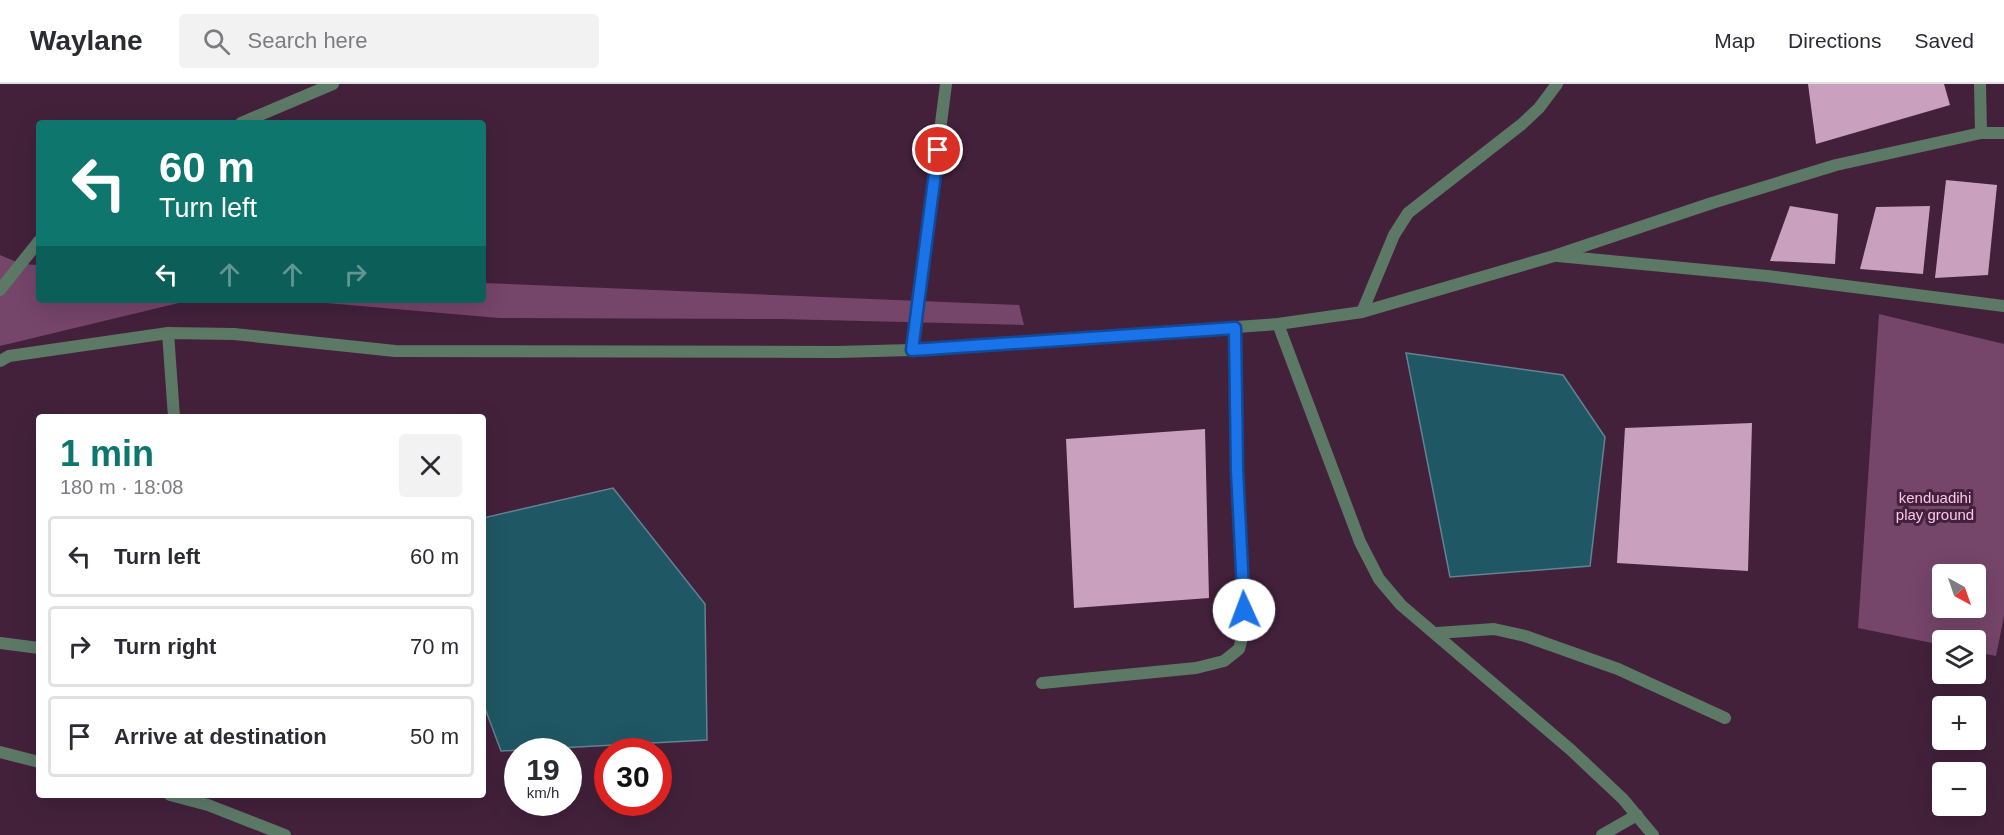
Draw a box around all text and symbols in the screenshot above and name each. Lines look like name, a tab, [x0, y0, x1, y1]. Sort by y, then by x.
search box	[179, 14, 599, 68]
text: Waylane	[30, 25, 143, 56]
icon: search	[200, 25, 233, 58]
text: Search here	[248, 28, 367, 53]
text: Map	[1714, 29, 1755, 52]
text: Directions	[1788, 29, 1881, 52]
text: Saved	[1914, 29, 1974, 52]
pin	[912, 124, 963, 175]
icon: arrive	[921, 133, 954, 166]
icon: left	[60, 144, 138, 222]
text: 60 m	[159, 144, 255, 191]
text: Turn left	[159, 193, 257, 223]
icon: left	[150, 258, 183, 291]
icon: ahead	[213, 258, 246, 291]
icon: ahead	[276, 258, 309, 291]
icon: right	[339, 258, 372, 291]
text: 1 min	[60, 433, 154, 474]
button: close	[399, 434, 462, 497]
text: 180 m · 18:08	[60, 476, 183, 498]
park label: kenduadihi play ground	[1896, 489, 1974, 523]
icon: left	[63, 540, 96, 573]
text: Turn left	[114, 544, 200, 569]
text: 60 m	[410, 544, 459, 569]
north arrow	[1932, 564, 1986, 618]
map controls	[1932, 564, 1986, 816]
position arrow	[1212, 578, 1276, 642]
icon: right	[63, 630, 96, 663]
button: layers	[1932, 630, 1986, 684]
text: Turn right	[114, 634, 216, 659]
text: 70 m	[410, 634, 459, 659]
button: +	[1932, 696, 1986, 750]
icon: arrive	[63, 720, 96, 753]
text: Arrive at destination	[114, 724, 327, 749]
text: 50 m	[410, 724, 459, 749]
speed limit sign: 30	[594, 738, 672, 816]
text: 19	[526, 753, 560, 786]
button: −	[1932, 762, 1986, 816]
text: km/h	[527, 784, 559, 801]

